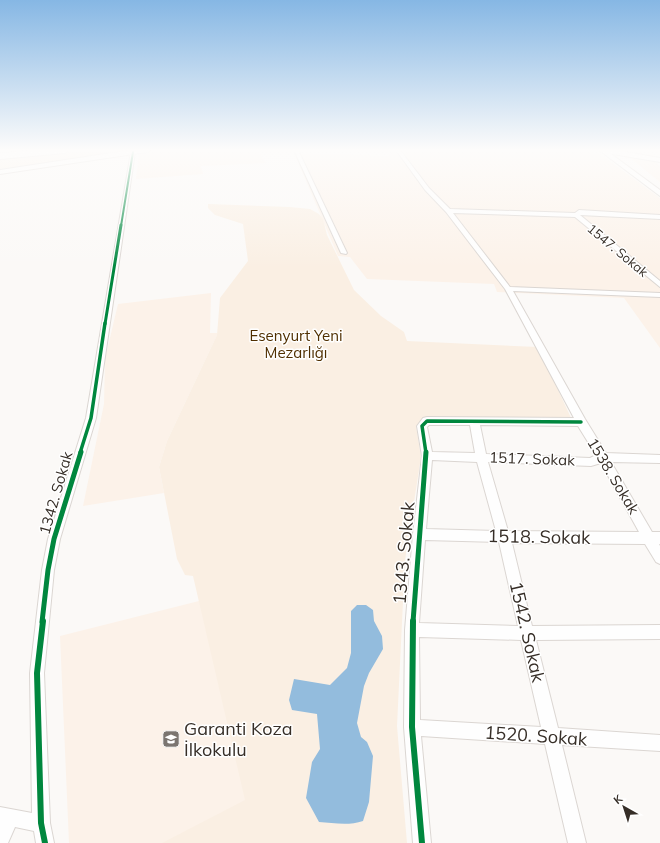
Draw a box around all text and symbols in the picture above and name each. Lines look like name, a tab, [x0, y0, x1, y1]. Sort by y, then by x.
street label: 1547. Sokak	[584, 220, 652, 280]
park label: Esenyurt Yeni Mezarlığı	[249, 326, 343, 362]
street label: 1538. Sokak	[583, 434, 644, 518]
street label: 1517. Sokak	[489, 448, 575, 469]
street label: 1342. Sokak	[35, 449, 77, 537]
street label: 1343. Sokak	[388, 500, 419, 605]
street label: 1518. Sokak	[487, 524, 591, 549]
street label: 1542. Sokak	[505, 579, 550, 685]
place label: Garanti Koza İlkokulu	[184, 717, 292, 761]
street label: 1520. Sokak	[484, 720, 589, 751]
school or university icon: Garanti Koza İlkokulu	[161, 729, 181, 749]
north arrow	[604, 787, 644, 827]
text: K	[610, 791, 625, 807]

